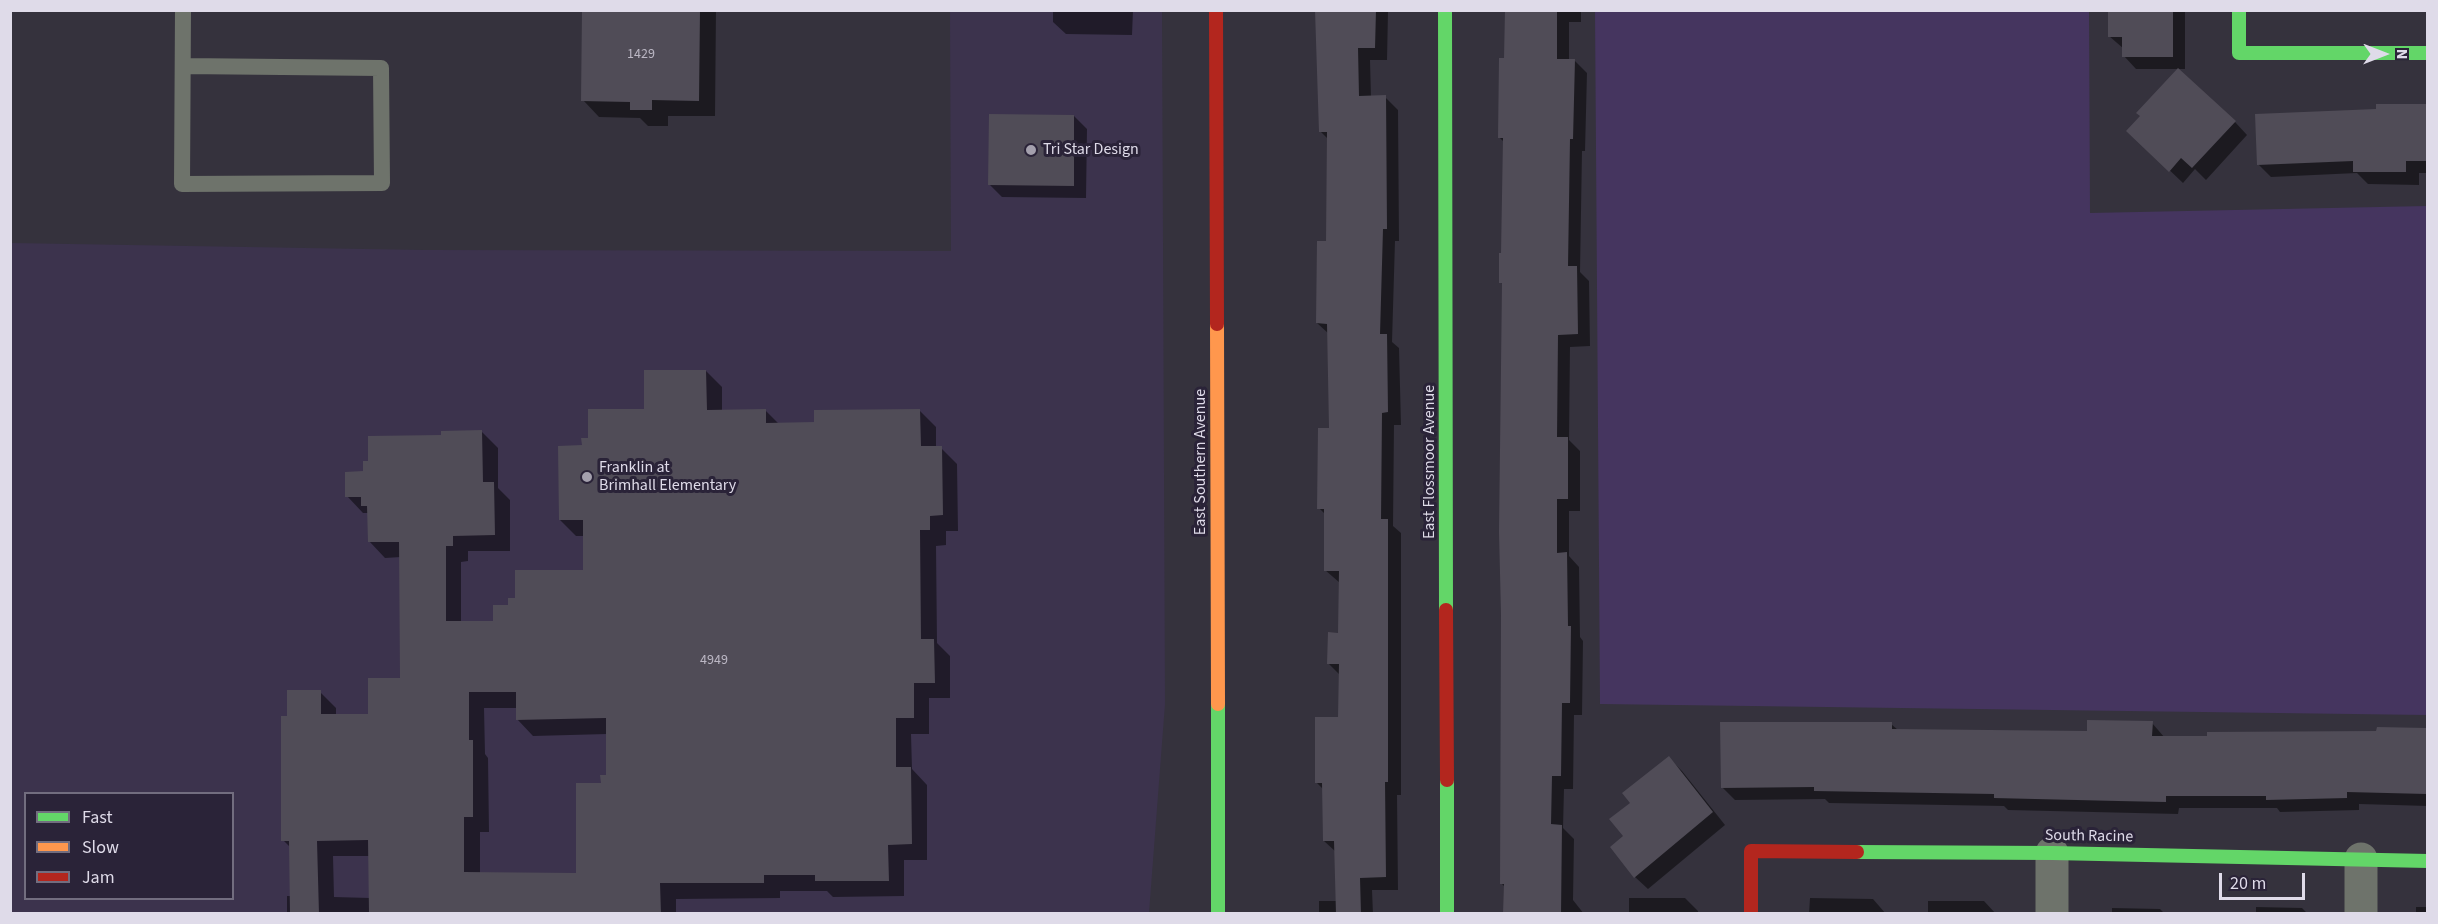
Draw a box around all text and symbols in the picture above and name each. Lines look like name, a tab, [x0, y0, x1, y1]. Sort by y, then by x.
north arrow	[2354, 24, 2414, 84]
house number: 1429	[627, 47, 655, 63]
text: N	[2391, 49, 2413, 59]
place label: Tri Star Design	[1043, 140, 1139, 160]
marker: Tri Star Design	[1024, 143, 1038, 157]
street label: East Flossmoor Avenue	[1420, 385, 1440, 539]
street label: East Southern Avenue	[1191, 389, 1211, 535]
place label: Franklin at Brimhall Elementary	[599, 458, 736, 496]
marker: Franklin at Brimhall Elementary	[580, 470, 594, 484]
house number: 4949	[700, 653, 728, 669]
legend	[24, 792, 234, 900]
text: Fast	[82, 805, 113, 830]
street label: South Racine	[2045, 827, 2133, 847]
text: Slow	[82, 835, 119, 860]
scale bar	[2222, 861, 2308, 899]
text: Jam	[82, 865, 115, 890]
text: 20 m	[2230, 871, 2266, 896]

